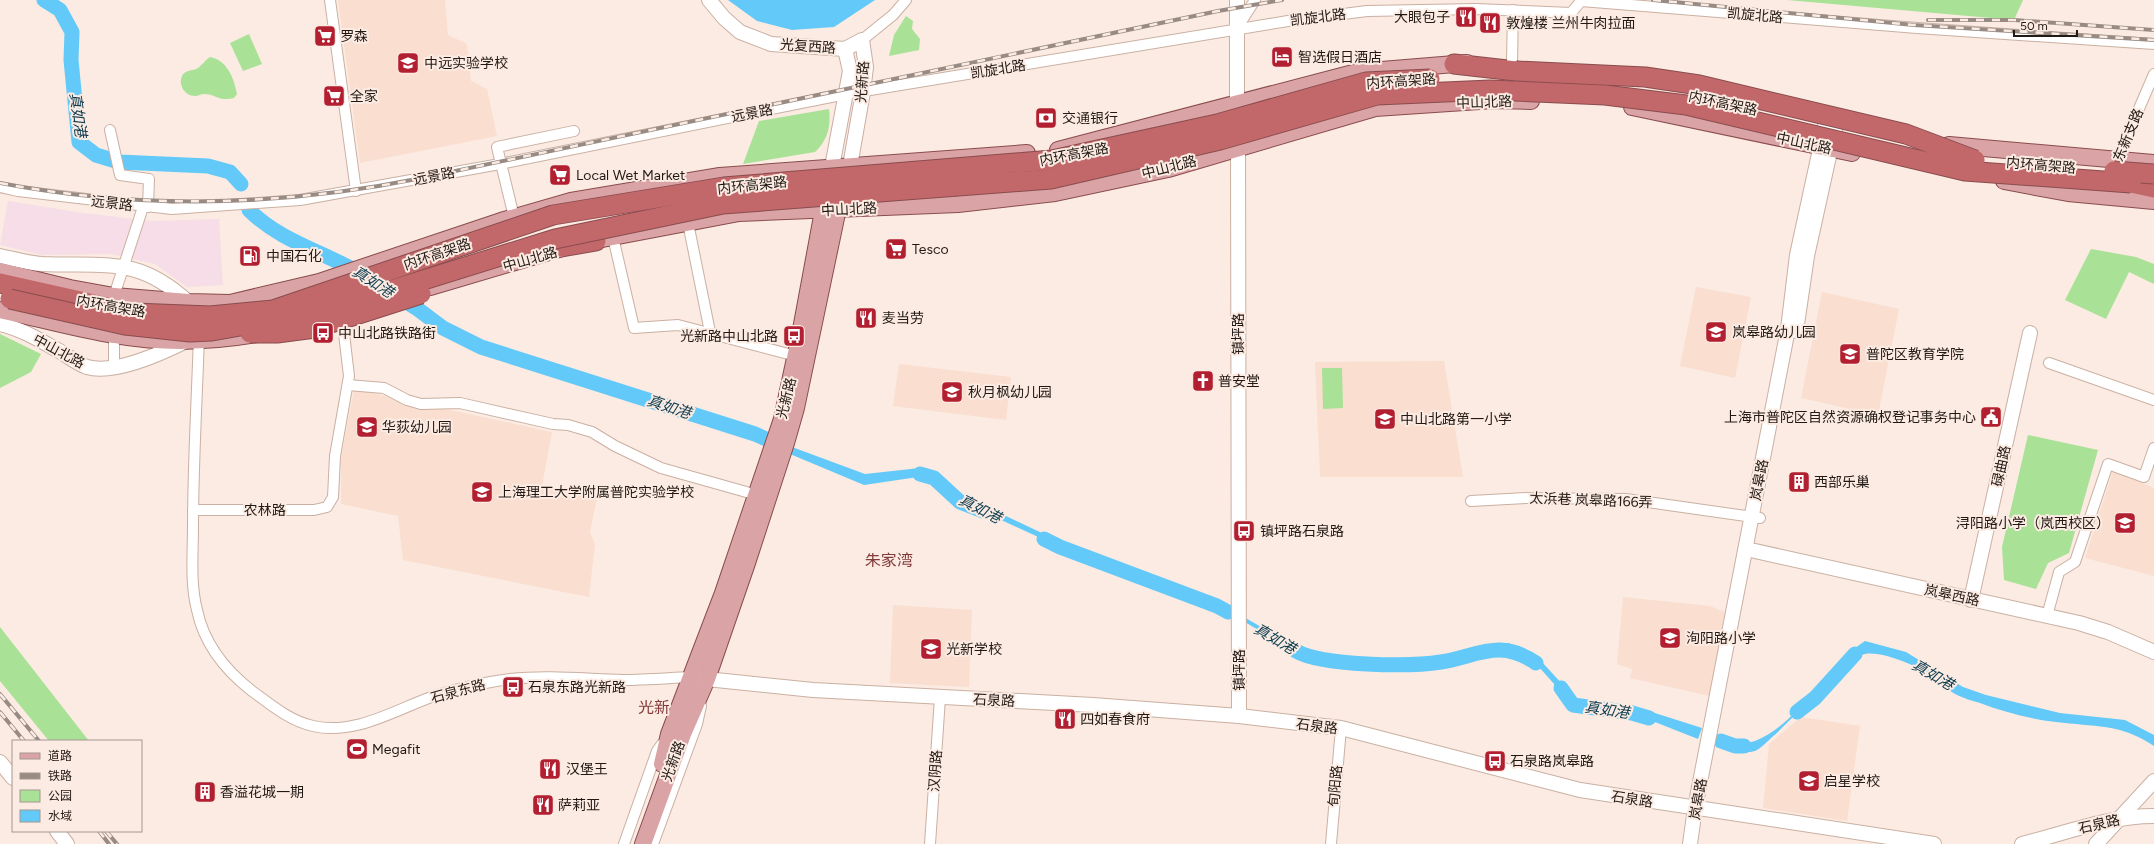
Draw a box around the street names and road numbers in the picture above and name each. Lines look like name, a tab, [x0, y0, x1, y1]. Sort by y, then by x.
street label: 凯旋北路	[1726, 5, 1784, 26]
street label: 凯旋北路	[1289, 6, 1347, 29]
street label: 光复西路	[779, 36, 836, 57]
street label: 凯旋北路	[969, 57, 1027, 82]
street label: 光新路	[853, 60, 872, 104]
street label: 内环高架路	[1366, 71, 1437, 92]
street label: 内环高架路	[1687, 88, 1759, 119]
street label: 中山北路	[1456, 93, 1512, 112]
street label: 远景路	[730, 101, 774, 126]
street label: 东新支路	[2110, 106, 2147, 164]
street label: 中山北路	[1775, 129, 1833, 158]
street label: 内环高架路	[1038, 139, 1110, 170]
street label: 中山北路	[1140, 152, 1198, 183]
street label: 内环高架路	[2005, 154, 2077, 177]
street label: 远景路	[412, 164, 456, 189]
street label: 内环高架路	[716, 173, 788, 198]
street label: 远景路	[90, 193, 134, 214]
street label: 中山北路	[821, 200, 877, 219]
street label: 内环高架路	[401, 235, 473, 274]
street label: 中山北路	[501, 244, 559, 275]
street label: 内环高架路	[75, 292, 147, 321]
street label: 镇坪路	[1230, 313, 1247, 355]
street label: 中山北路	[30, 331, 87, 372]
street label: 光新路	[773, 376, 800, 421]
street label: 碌曲路	[1989, 444, 2014, 488]
street label: 岚皋路	[1747, 458, 1772, 502]
street label: 太浜巷 岚皋路166弄	[1529, 490, 1653, 511]
street label: 农林路	[244, 502, 286, 519]
street label: 岚皋西路	[1923, 581, 1981, 610]
street label: 镇坪路	[1231, 649, 1248, 691]
street label: 石泉东路	[429, 676, 487, 707]
street label: 石泉路	[973, 691, 1015, 710]
street label: 石泉路	[1295, 716, 1339, 737]
street label: 光新路	[658, 739, 689, 784]
street label: 汉阴路	[926, 749, 945, 793]
street label: 旬阳路	[1325, 764, 1346, 808]
street label: 岚皋路	[1686, 777, 1711, 821]
street label: 石泉路	[1610, 788, 1654, 811]
street label: 石泉路	[2077, 811, 2121, 837]

